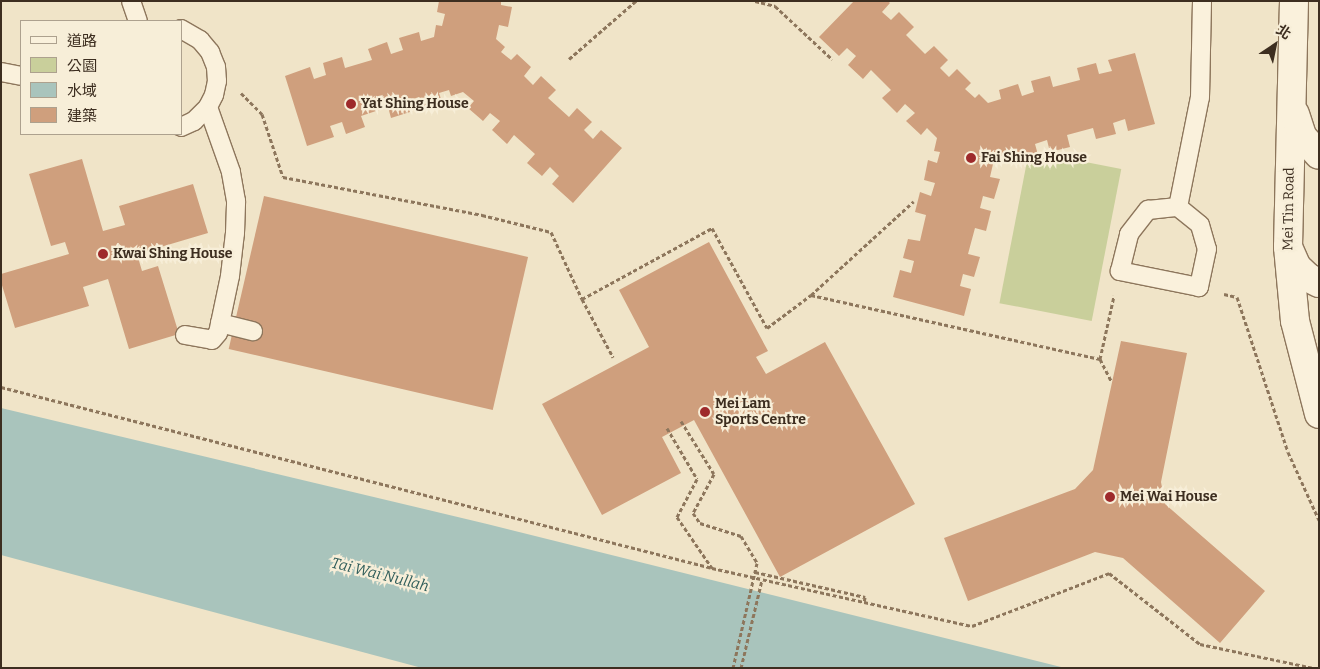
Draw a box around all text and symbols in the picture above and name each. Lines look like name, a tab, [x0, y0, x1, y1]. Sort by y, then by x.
legend	[20, 20, 182, 135]
north arrow	[1250, 20, 1300, 70]
text: 北	[1273, 21, 1294, 43]
text: 道路	[67, 32, 97, 50]
text: 公園	[67, 57, 97, 75]
text: 水域	[67, 82, 97, 100]
place label: Yat Shing House	[361, 96, 469, 112]
marker: Yat Shing House	[345, 98, 357, 110]
text: 建築	[67, 107, 97, 125]
place label: Fai Shing House	[981, 150, 1087, 166]
marker: Fai Shing House	[965, 152, 977, 164]
street label: Mei Tin Road	[1280, 167, 1298, 251]
place label: Kwai Shing House	[113, 246, 233, 262]
marker: Kwai Shing House	[97, 248, 109, 260]
place label: Mei Lam Sports Centre	[715, 396, 806, 428]
marker: Mei Lam Sports Centre	[699, 406, 711, 418]
place label: Mei Wai House	[1120, 489, 1217, 505]
marker: Mei Wai House	[1104, 491, 1116, 503]
water label: Tai Wai Nullah	[329, 554, 431, 596]

